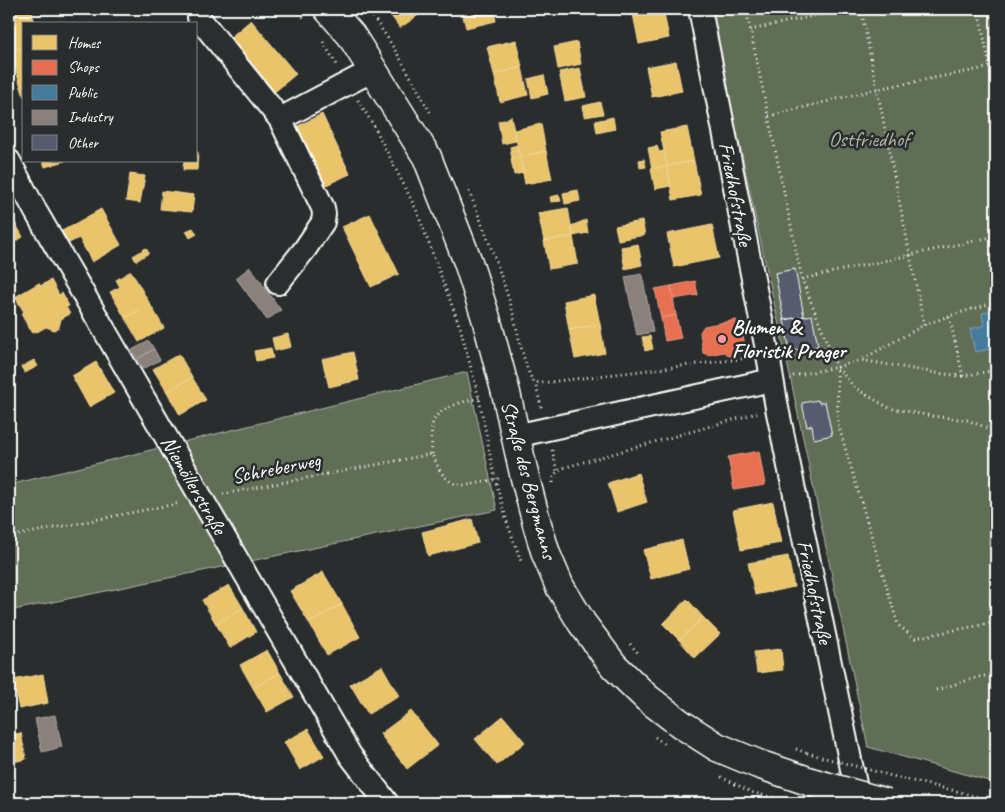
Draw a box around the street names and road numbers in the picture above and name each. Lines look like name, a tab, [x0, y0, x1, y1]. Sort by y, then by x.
street label: Friedhofstraße	[713, 140, 759, 250]
street label: Straße des Bergmanns	[495, 398, 563, 564]
street label: Niemöllerstraße	[155, 431, 234, 541]
street label: Schreberweg	[229, 446, 324, 489]
street label: Friedhofstraße	[791, 538, 839, 648]

